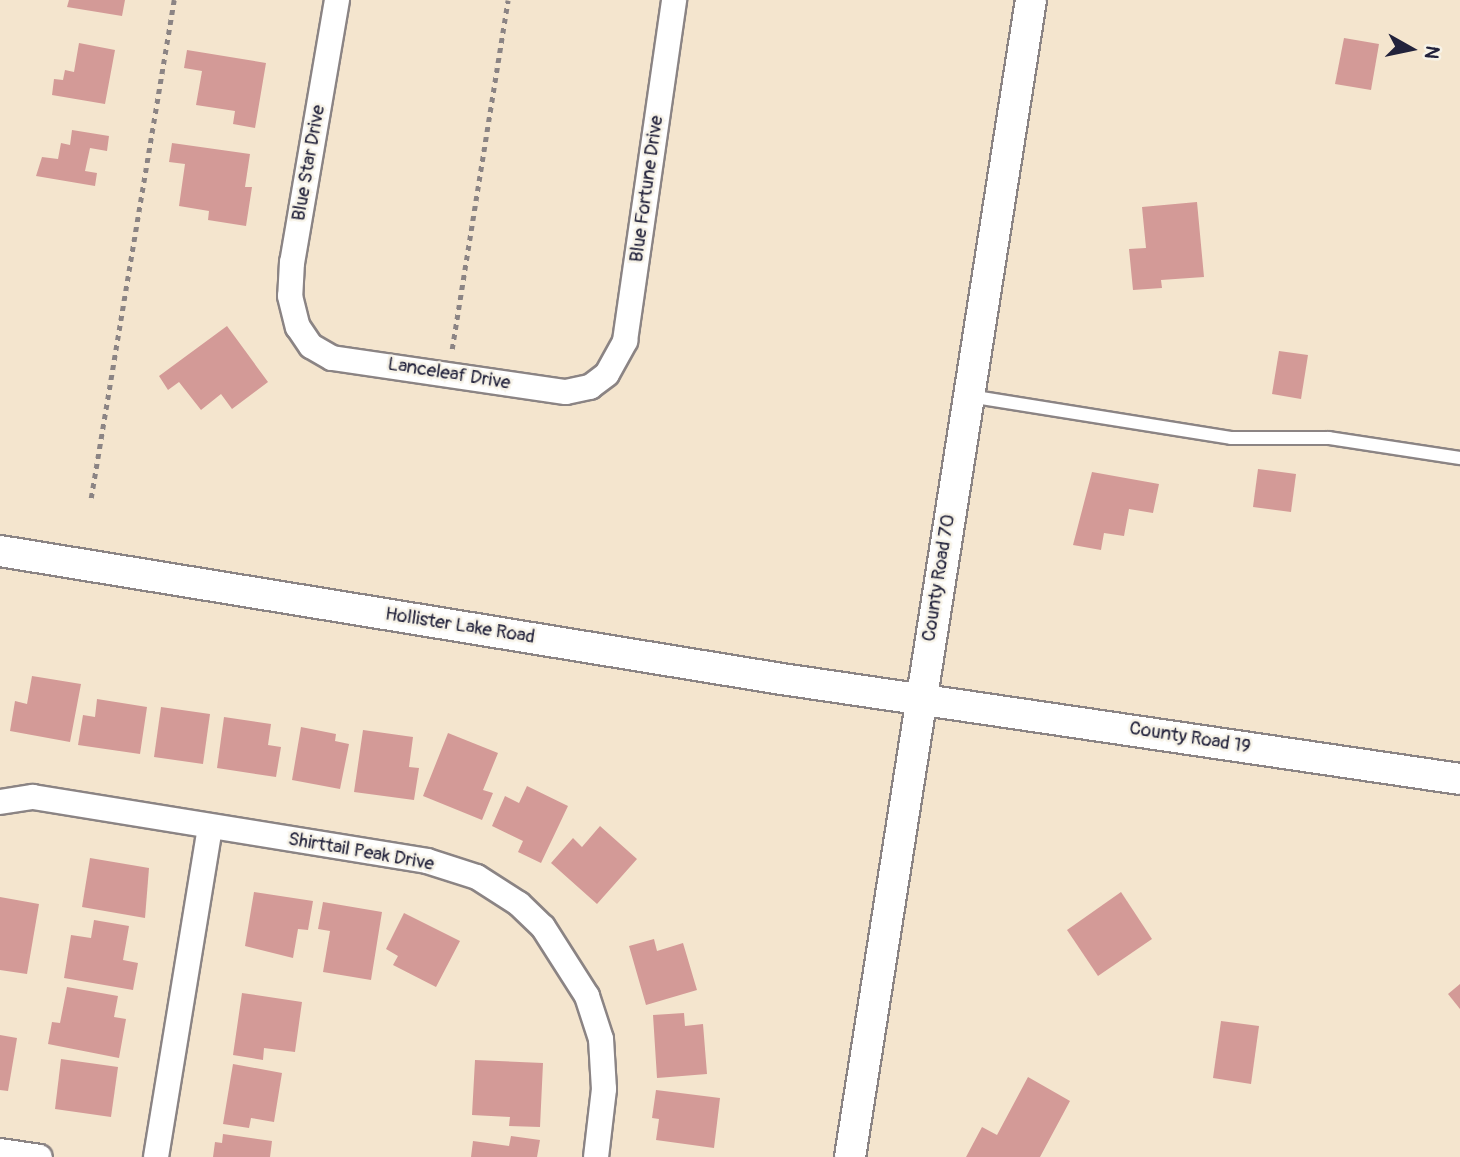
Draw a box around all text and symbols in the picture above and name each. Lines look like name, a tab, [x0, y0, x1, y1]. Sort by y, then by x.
north arrow	[1376, 14, 1446, 84]
text: N	[1419, 44, 1445, 61]
street label: Blue Star Drive	[288, 103, 330, 223]
street label: Blue Fortune Drive	[625, 114, 669, 264]
street label: Lanceleaf Drive	[386, 353, 512, 395]
street label: County Road 70	[918, 513, 960, 643]
street label: Hollister Lake Road	[383, 603, 537, 649]
street label: County Road 19	[1128, 717, 1252, 759]
street label: Shirttail Peak Drive	[286, 828, 436, 876]

